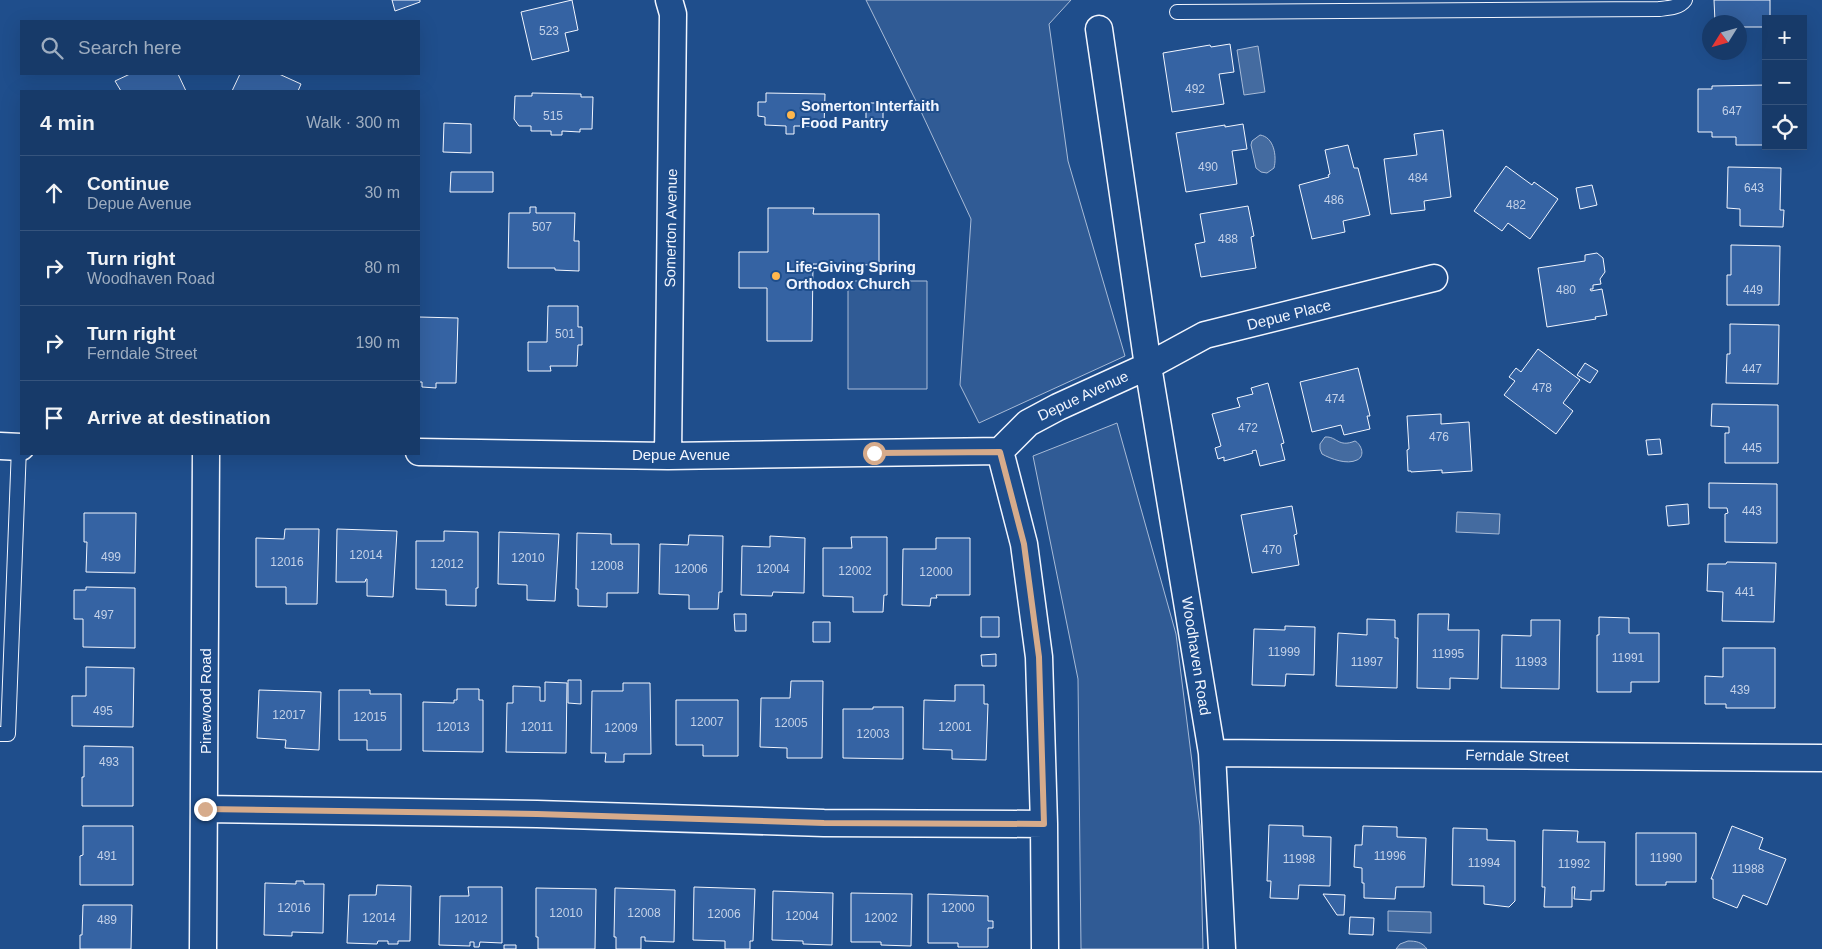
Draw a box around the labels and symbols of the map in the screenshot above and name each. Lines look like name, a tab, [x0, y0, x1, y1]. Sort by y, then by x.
north arrow	[1702, 15, 1747, 60]
house number: 523	[539, 24, 559, 38]
house number: 492	[1185, 82, 1205, 96]
place label: Somerton Interfaith Food Pantry	[801, 97, 939, 131]
house number: 647	[1722, 104, 1742, 118]
house number: 515	[543, 109, 563, 123]
marker: Somerton Interfaith Food Pantry	[785, 109, 797, 121]
house number: 490	[1198, 160, 1218, 174]
street label: Somerton Avenue	[661, 168, 680, 288]
house number: 484	[1408, 171, 1428, 185]
house number: 643	[1744, 181, 1764, 195]
house number: 486	[1324, 193, 1344, 207]
house number: 482	[1506, 198, 1526, 212]
house number: 507	[532, 220, 552, 234]
house number: 488	[1218, 232, 1238, 246]
place label: Life-Giving Spring Orthodox Church	[786, 258, 916, 292]
marker: Life-Giving Spring Orthodox Church	[770, 270, 782, 282]
house number: 480	[1556, 283, 1576, 297]
house number: 449	[1743, 283, 1763, 297]
street label: Depue Place	[1245, 296, 1333, 333]
house number: 501	[555, 327, 575, 341]
house number: 447	[1742, 362, 1762, 376]
street label: Depue Avenue	[1035, 367, 1131, 424]
house number: 478	[1532, 381, 1552, 395]
house number: 474	[1325, 392, 1345, 406]
house number: 472	[1238, 421, 1258, 435]
house number: 476	[1429, 430, 1449, 444]
house number: 445	[1742, 441, 1762, 455]
route start	[863, 442, 886, 465]
street label: Depue Avenue	[632, 446, 730, 463]
house number: 443	[1742, 504, 1762, 518]
house number: 470	[1262, 543, 1282, 557]
house number: 12014	[349, 548, 383, 562]
house number: 499	[101, 550, 121, 564]
house number: 12010	[511, 551, 545, 565]
house number: 12016	[270, 555, 304, 569]
house number: 12012	[430, 557, 464, 571]
house number: 12008	[590, 559, 624, 573]
house number: 12006	[674, 562, 708, 576]
house number: 12004	[756, 562, 790, 576]
house number: 12002	[838, 564, 872, 578]
house number: 12000	[919, 565, 953, 579]
house number: 441	[1735, 585, 1755, 599]
street label: Woodhaven Road	[1179, 595, 1214, 716]
house number: 497	[94, 608, 114, 622]
house number: 11999	[1268, 645, 1301, 659]
house number: 11995	[1432, 647, 1465, 661]
street label: Pinewood Road	[197, 648, 214, 754]
house number: 11991	[1612, 651, 1645, 665]
house number: 11997	[1351, 655, 1384, 669]
house number: 11993	[1515, 655, 1548, 669]
house number: 439	[1730, 683, 1750, 697]
house number: 495	[93, 704, 113, 718]
house number: 12017	[272, 708, 306, 722]
house number: 12015	[353, 710, 387, 724]
house number: 12007	[690, 715, 724, 729]
house number: 12005	[774, 716, 808, 730]
house number: 12013	[436, 720, 470, 734]
house number: 12011	[521, 720, 554, 734]
house number: 12001	[938, 720, 972, 734]
house number: 12009	[604, 721, 638, 735]
house number: 12003	[856, 727, 890, 741]
street label: Ferndale Street	[1465, 746, 1570, 765]
house number: 493	[99, 755, 119, 769]
route end	[194, 798, 217, 821]
house number: 491	[97, 849, 117, 863]
house number: 11996	[1374, 849, 1407, 863]
house number: 11990	[1650, 851, 1683, 865]
house number: 11998	[1283, 852, 1316, 866]
house number: 11994	[1468, 856, 1501, 870]
house number: 11992	[1558, 857, 1591, 871]
house number: 11988	[1732, 862, 1765, 876]
house number: 12016	[277, 901, 311, 915]
house number: 12000	[941, 901, 975, 915]
house number: 12010	[549, 906, 583, 920]
house number: 12008	[627, 906, 661, 920]
house number: 12006	[707, 907, 741, 921]
house number: 12004	[785, 909, 819, 923]
house number: 12014	[362, 911, 396, 925]
house number: 12002	[864, 911, 898, 925]
house number: 12012	[454, 912, 488, 926]
house number: 489	[97, 913, 117, 927]

